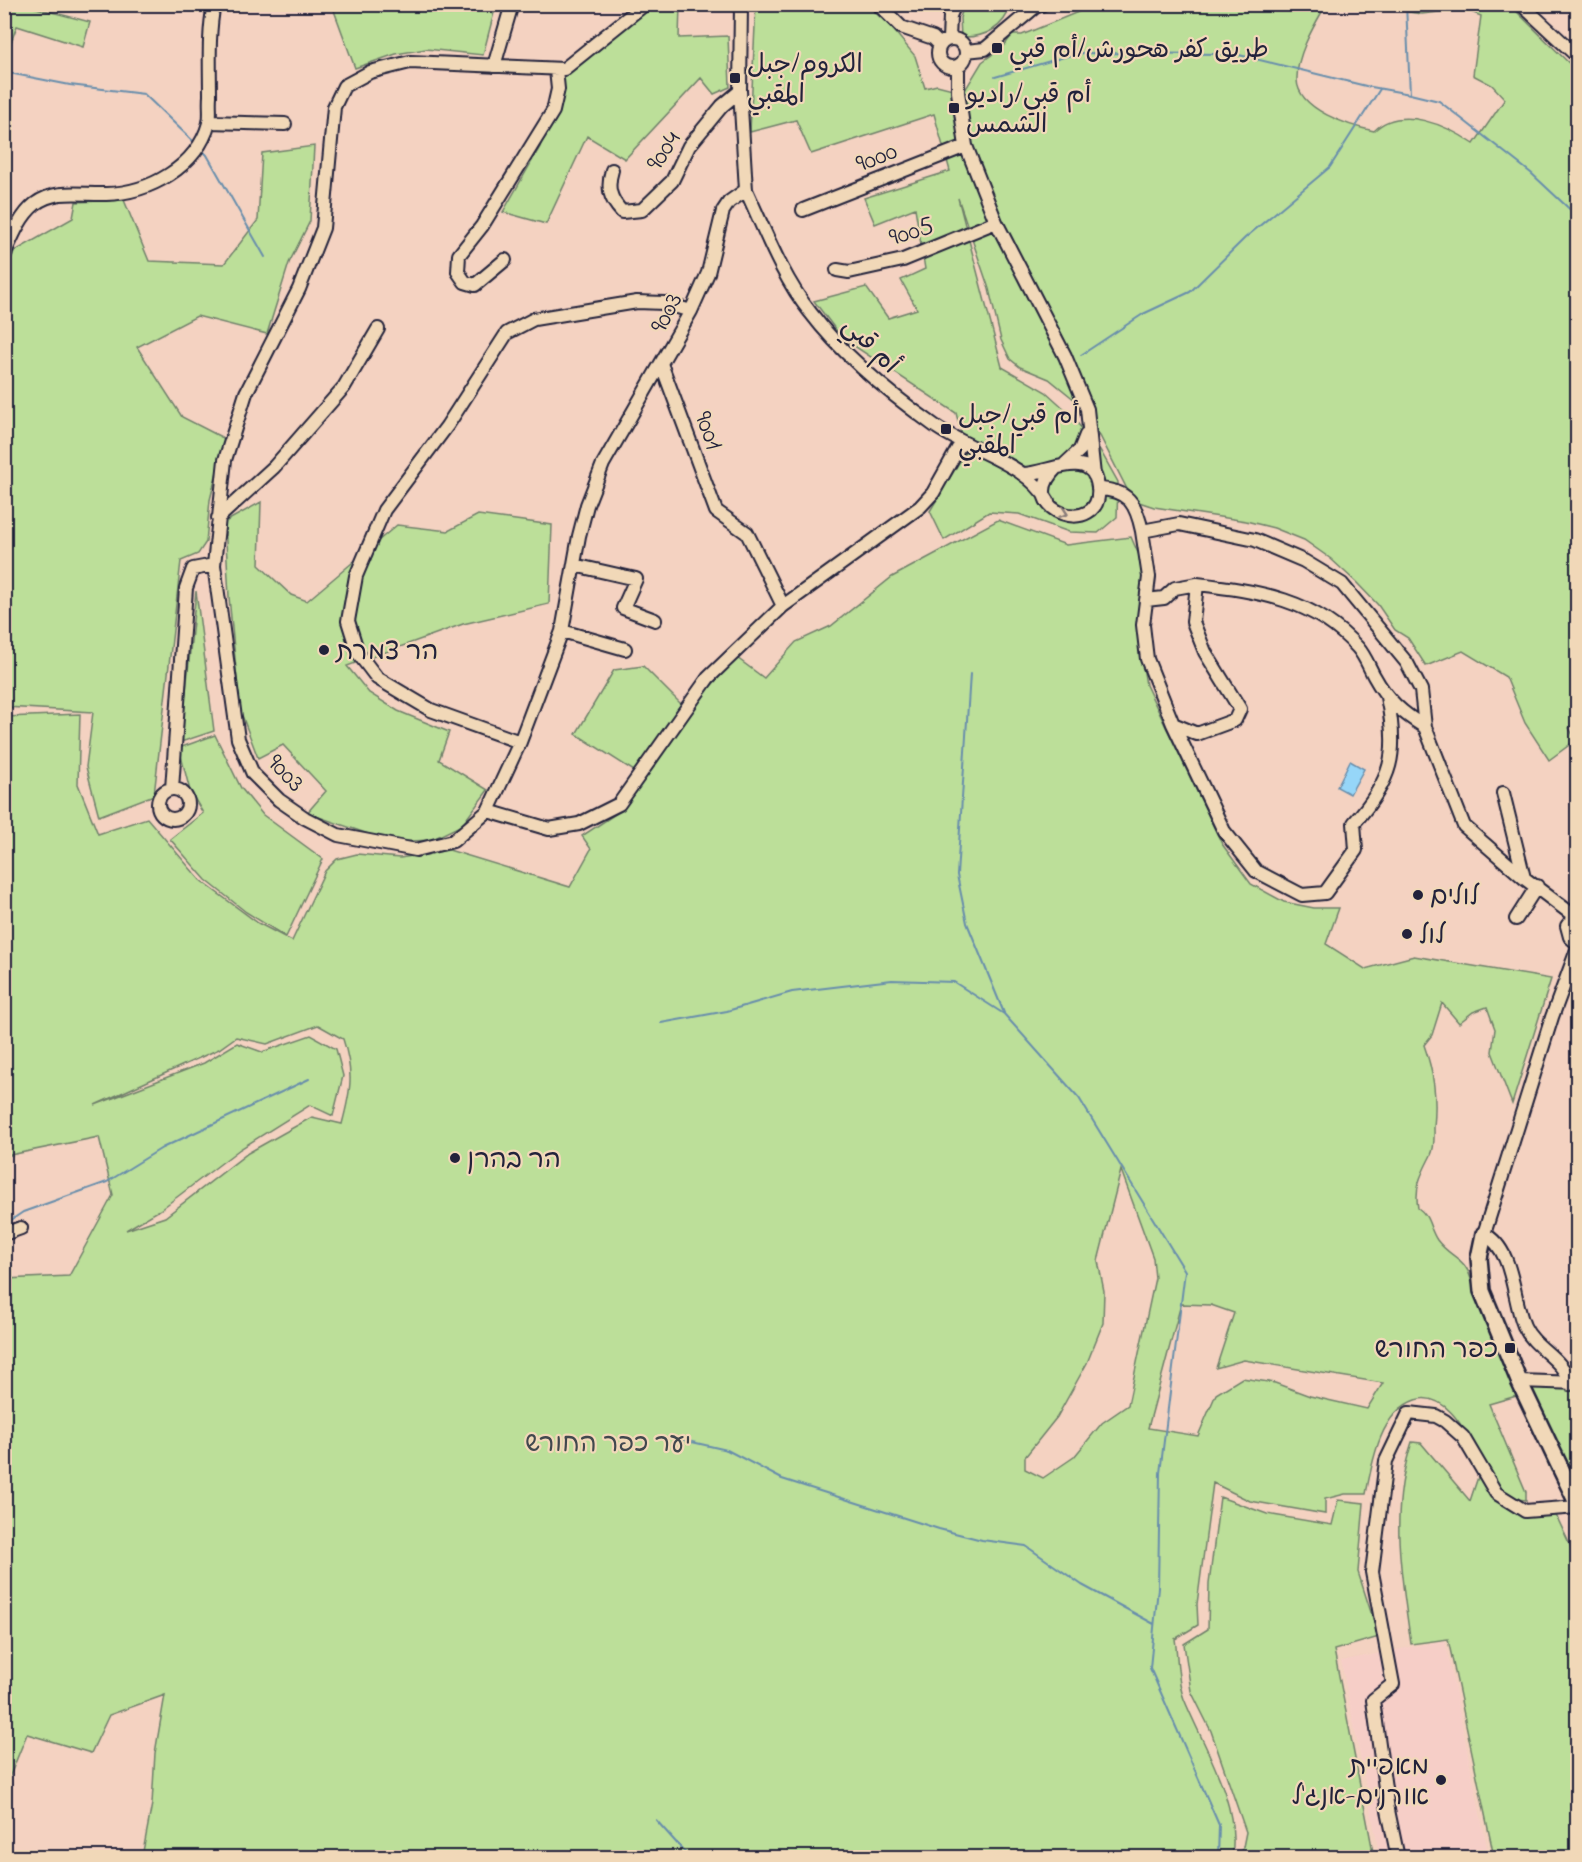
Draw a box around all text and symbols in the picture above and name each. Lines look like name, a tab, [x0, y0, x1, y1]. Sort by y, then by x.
place label: طريق كفر هحورش/أم قبي	[1009, 32, 1269, 71]
marker: طريق كفر هحورش/أم قبي	[990, 41, 1004, 55]
place label: الكروم/جبل المقبي	[747, 47, 863, 116]
marker: الكروم/جبل المقبي	[728, 71, 742, 85]
place label: أم قبي/راديو الشمس	[965, 77, 1092, 145]
marker: أم قبي/راديو الشمس	[947, 101, 961, 115]
street label: 9004	[637, 124, 692, 179]
street label: 9000	[851, 133, 903, 184]
street label: 9005	[885, 208, 939, 258]
street label: 9003	[641, 286, 694, 340]
street label: أم قبي	[832, 308, 908, 385]
place label: أم قبي/جبل المقبي	[958, 398, 1080, 467]
street label: 9001	[683, 406, 732, 456]
marker: أم قبي/جبل المقبي	[939, 422, 953, 436]
one-way arrow	[1058, 506, 1068, 518]
place label: הר צמרת	[334, 634, 438, 672]
marker: הר צמרת	[317, 643, 331, 657]
street label: 9003	[257, 746, 313, 802]
place label: לולים	[1430, 879, 1480, 917]
marker: לולים	[1411, 888, 1425, 902]
place label: לול	[1419, 918, 1447, 956]
marker: לול	[1400, 927, 1414, 941]
place label: הר בהרן	[467, 1142, 561, 1180]
marker: הר בהרן	[448, 1151, 462, 1165]
place label: כפר החורש	[1375, 1332, 1498, 1370]
marker: כפר החורש	[1503, 1341, 1517, 1355]
park label: יער כפר החורש	[525, 1426, 691, 1464]
place label: מאפיית אורנים-אנג'ל	[1291, 1749, 1429, 1817]
marker: מאפיית אורנים-אנג'ל	[1434, 1773, 1448, 1787]

